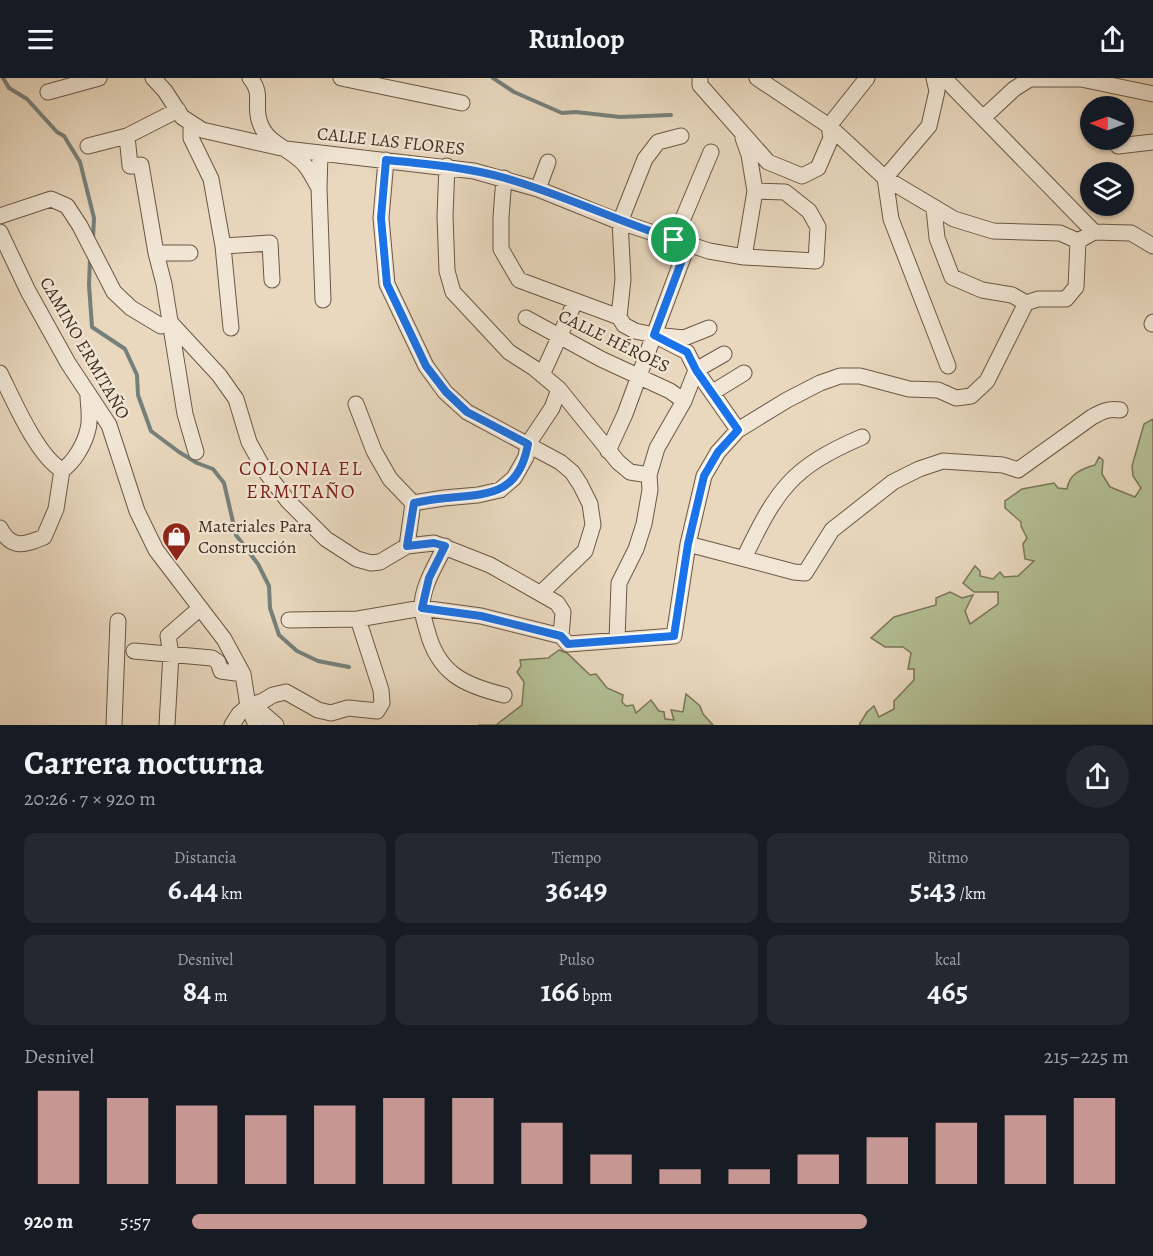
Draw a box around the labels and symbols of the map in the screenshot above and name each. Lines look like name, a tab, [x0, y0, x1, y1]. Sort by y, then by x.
north arrow	[1080, 96, 1134, 150]
street label: CALLE LAS FLORES	[316, 121, 466, 161]
pin	[648, 214, 699, 265]
street label: CAMINO ERMITAÑO	[34, 272, 136, 424]
street label: CALLE HÉROES	[554, 304, 674, 378]
district label: COLONIA EL ERMITAÑO	[239, 455, 363, 505]
place label: Materiales Para Construcción	[198, 514, 313, 559]
shop icon: Materiales Para Construcción	[161, 520, 193, 562]

